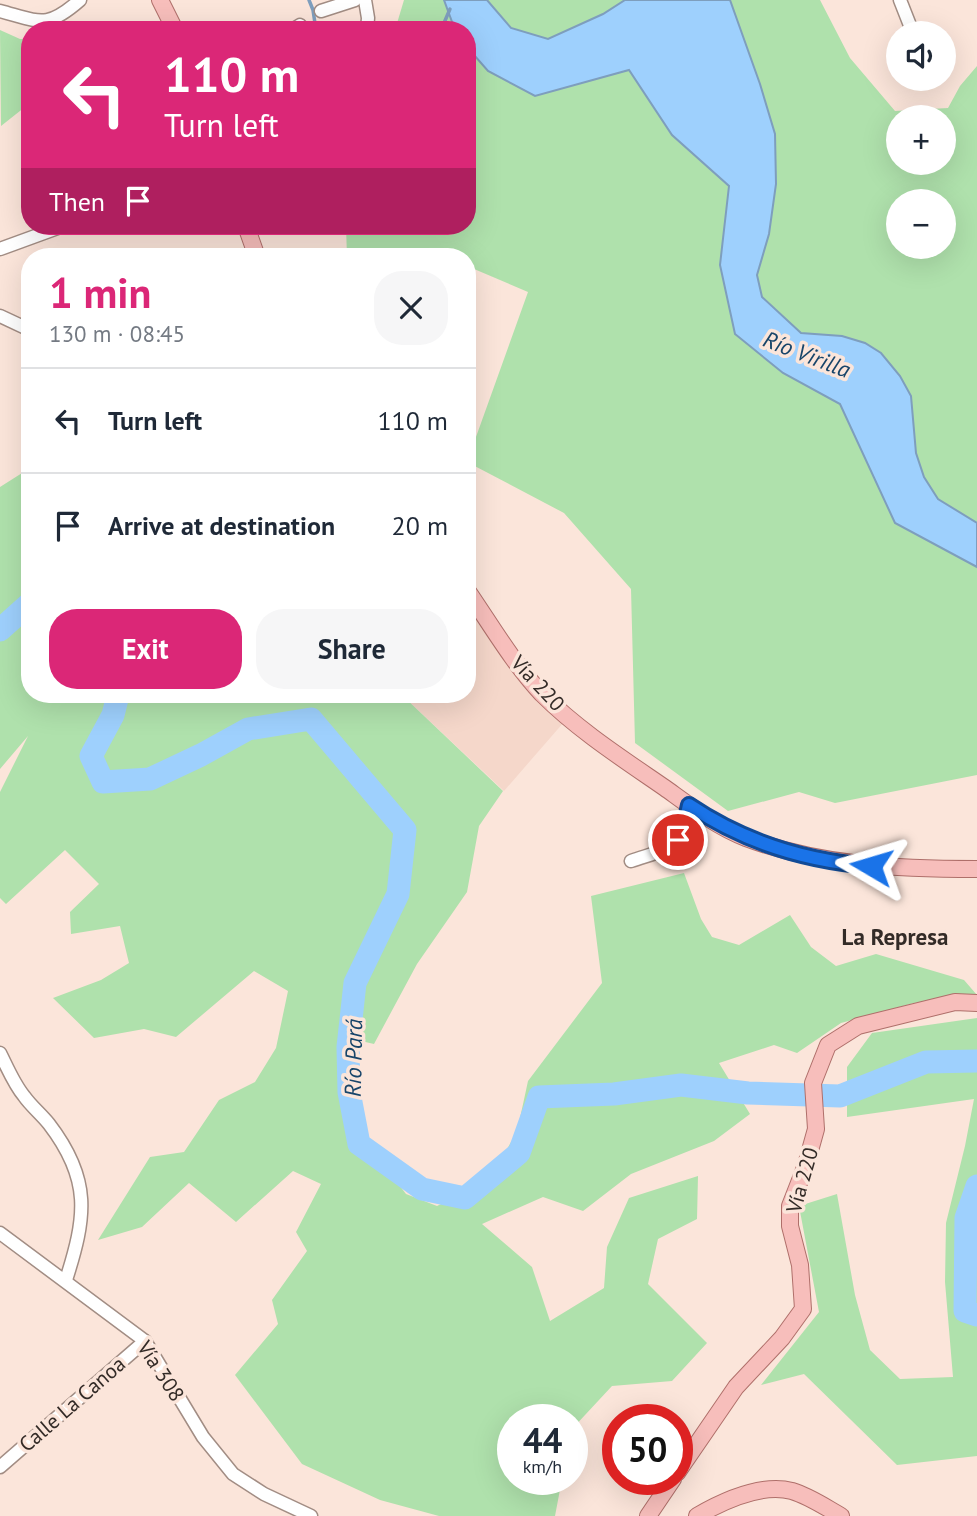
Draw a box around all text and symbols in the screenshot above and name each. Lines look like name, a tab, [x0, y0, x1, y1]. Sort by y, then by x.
map controls	[886, 21, 956, 259]
button: sound	[886, 21, 956, 91]
text: 110 m	[164, 42, 299, 106]
icon: left	[49, 49, 140, 140]
text: Turn left	[164, 104, 279, 146]
button: +	[886, 105, 956, 175]
icon: arrive	[119, 182, 157, 220]
text: Then	[49, 185, 105, 218]
button: −	[886, 189, 956, 259]
text: 1 min	[49, 265, 151, 320]
button: close	[374, 271, 448, 345]
text: 130 m · 08:45	[49, 319, 185, 348]
water label: Río Virilla	[759, 324, 855, 384]
icon: left	[49, 402, 87, 440]
text: Turn left	[108, 404, 202, 437]
text: 110 m	[377, 404, 448, 437]
icon: arrive	[49, 507, 87, 545]
text: Arrive at destination	[108, 509, 335, 542]
text: 20 m	[392, 509, 448, 542]
button: Exit	[49, 609, 242, 689]
button: Share	[256, 609, 448, 689]
street label: Vía 220	[505, 649, 571, 717]
pin	[648, 810, 708, 870]
icon: arrive	[659, 821, 697, 859]
position arrow	[834, 829, 908, 903]
district label: La Represa	[842, 922, 948, 951]
water label: Río Pará	[338, 1019, 368, 1097]
street label: Vía 220	[780, 1144, 824, 1217]
street label: Vía 308	[131, 1335, 191, 1406]
street label: Calle La Canoa	[13, 1350, 131, 1458]
speed limit sign: 50	[602, 1404, 693, 1495]
text: 44	[523, 1417, 562, 1463]
text: km/h	[523, 1455, 562, 1478]

